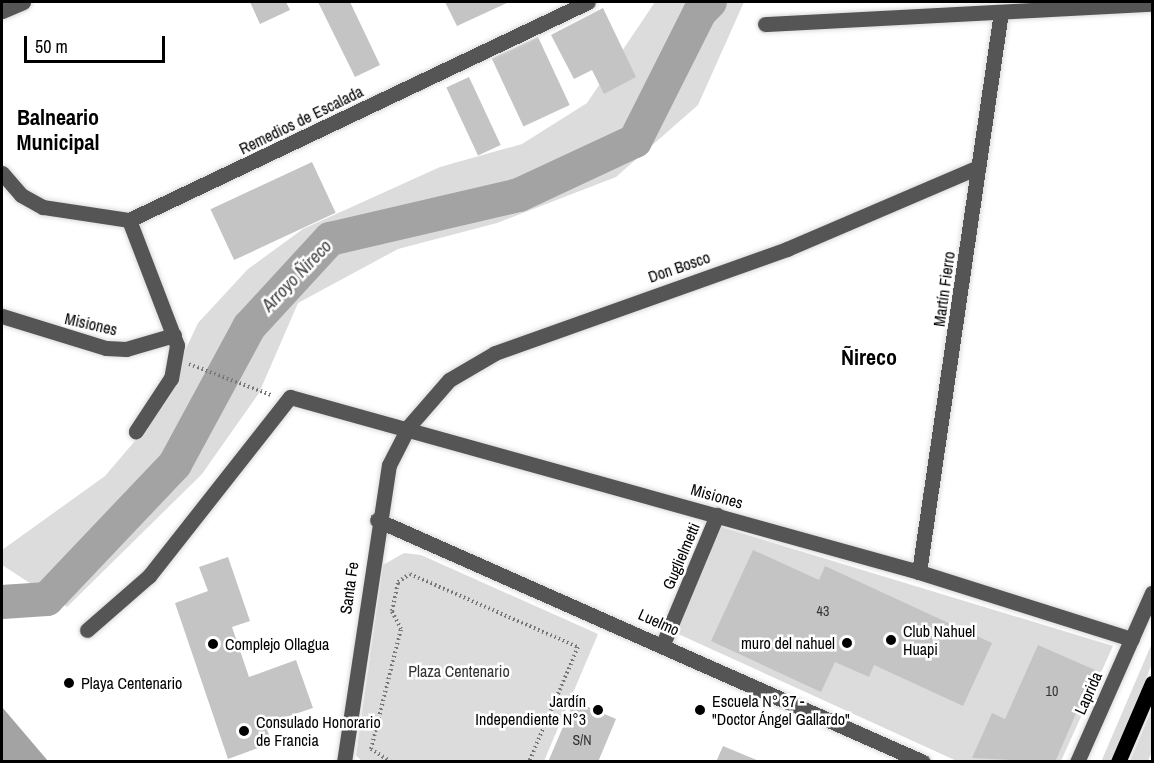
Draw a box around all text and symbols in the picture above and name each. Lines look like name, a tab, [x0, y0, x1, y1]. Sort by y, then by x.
scale bar	[27, 24, 168, 62]
text: 50 m	[35, 34, 68, 59]
street label: Remedios de Escalada	[236, 82, 366, 158]
district label: Balneario Municipal	[16, 104, 100, 156]
water label: Arroyo Ñireco	[258, 236, 336, 316]
street label: Don Bosco	[646, 247, 712, 287]
street label: Martín Fierro	[929, 250, 959, 328]
street label: Misiones	[63, 309, 119, 339]
district label: Ñireco	[841, 345, 897, 371]
street label: Misiones	[689, 479, 745, 513]
street label: Guglielmetti	[658, 520, 704, 592]
street label: Santa Fe	[336, 561, 362, 615]
house number: 43	[817, 603, 829, 619]
street label: Luelmo	[635, 604, 683, 640]
place label: Club Nahuel Huapi	[903, 621, 975, 659]
place label: muro del nahuel	[741, 633, 835, 653]
marker: Club Nahuel Huapi	[884, 633, 898, 647]
place label: Complejo Ollagua	[225, 634, 329, 654]
marker: muro del nahuel	[840, 636, 854, 650]
marker: Complejo Ollagua	[206, 637, 220, 651]
park label: Plaza Centenario	[408, 661, 510, 681]
street label: Laprida	[1070, 669, 1106, 717]
place label: Playa Centenario	[81, 673, 182, 693]
marker: Playa Centenario	[62, 676, 76, 690]
house number: 10	[1046, 683, 1058, 699]
place label: Jardín Independiente N°3	[475, 691, 586, 729]
place label: Escuela N° 37 - "Doctor Ángel Gallardo"	[712, 691, 850, 729]
marker: Jardín Independiente N°3	[591, 703, 605, 717]
marker: Escuela N° 37 - "Doctor Ángel Gallardo"	[693, 703, 707, 717]
place label: Consulado Honorario de Francia	[256, 712, 381, 750]
marker: Consulado Honorario de Francia	[237, 724, 251, 738]
house number: S/N	[572, 732, 592, 748]

